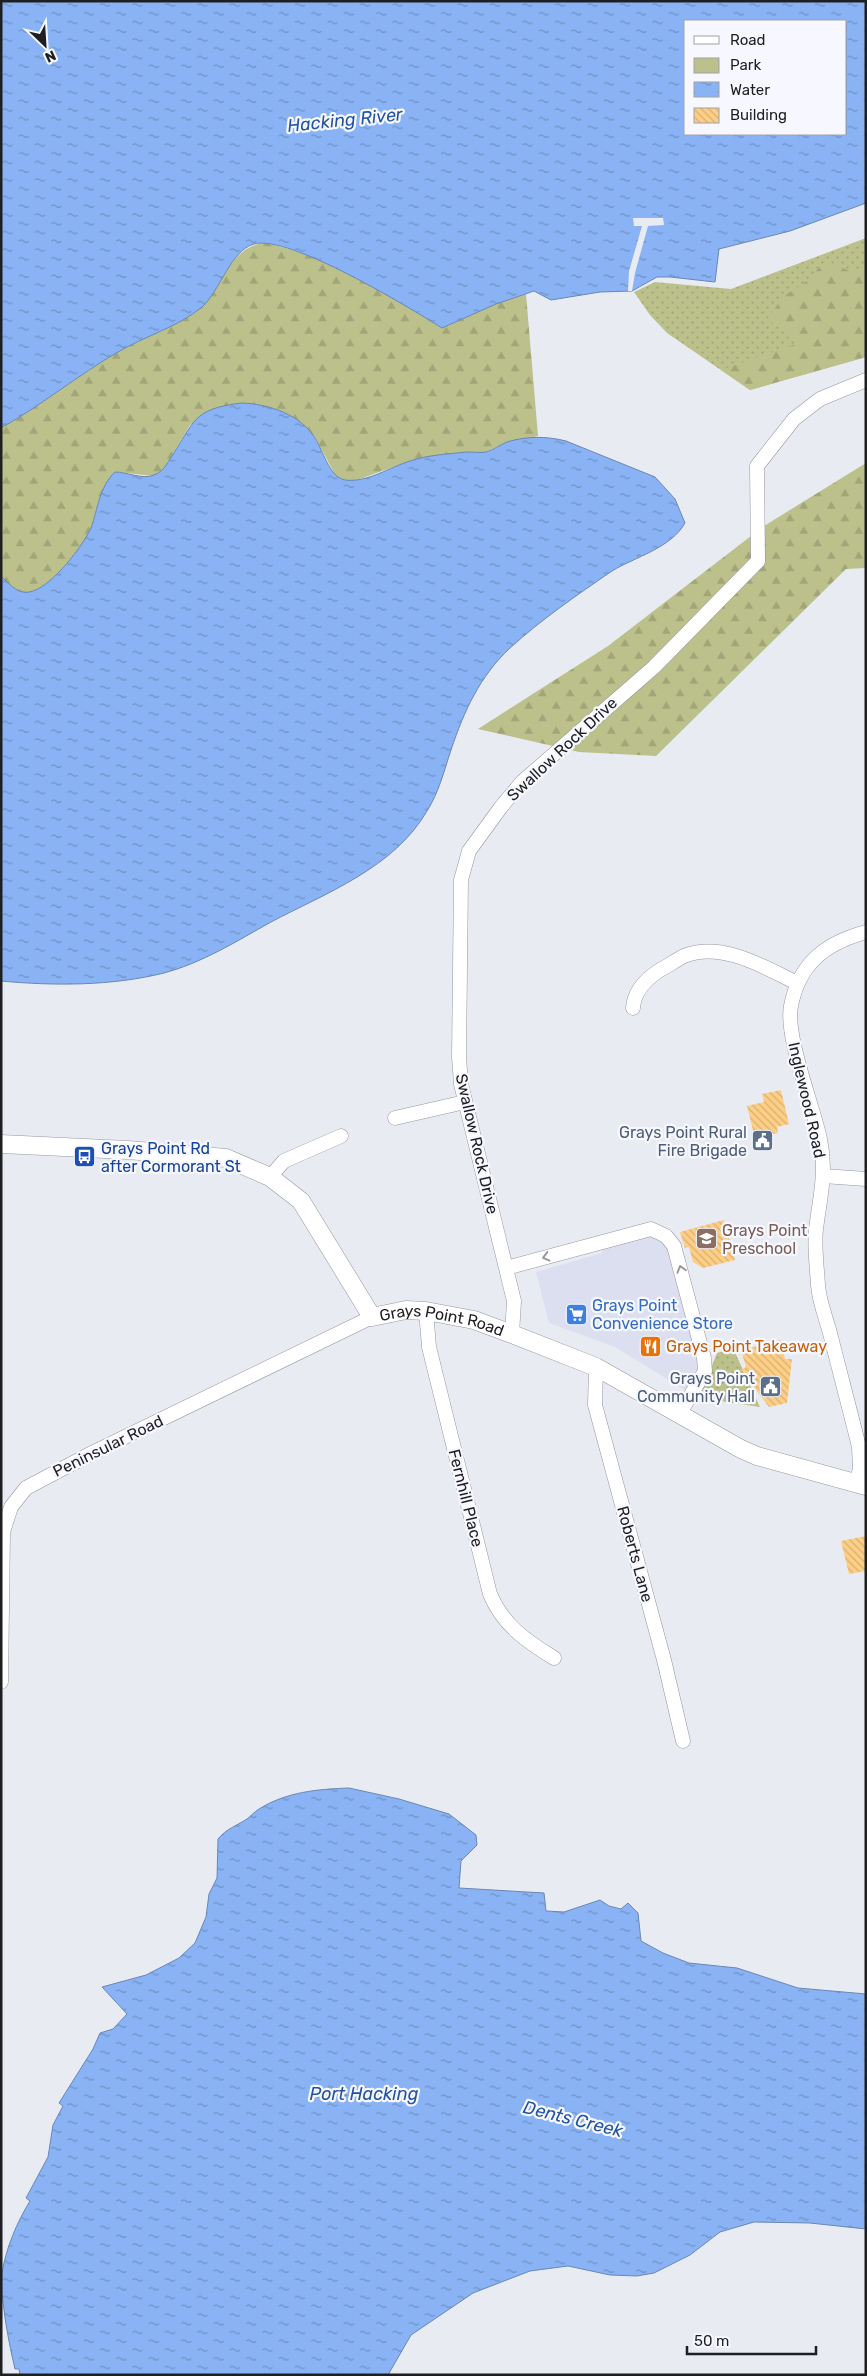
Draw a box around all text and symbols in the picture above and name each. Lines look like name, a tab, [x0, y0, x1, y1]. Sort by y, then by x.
north arrow	[20, 20, 70, 70]
legend	[684, 20, 847, 135]
text: Road	[730, 31, 766, 49]
text: N	[42, 46, 58, 66]
text: Park	[730, 56, 761, 74]
text: Water	[730, 81, 770, 99]
water label: Hacking River	[286, 103, 405, 137]
text: Building	[730, 106, 787, 124]
street label: Swallow Rock Drive	[503, 693, 621, 805]
street label: Inglewood Road	[784, 1040, 830, 1160]
street label: Swallow Rock Drive	[452, 1072, 502, 1216]
place label: Grays Point Rural Fire Brigade	[619, 1123, 747, 1160]
public building icon: Grays Point Rural Fire Brigade	[751, 1129, 775, 1153]
place label: Grays Point Rd after Cormorant St	[101, 1139, 241, 1176]
bus stop icon: Grays Point Rd after Cormorant St	[73, 1145, 97, 1169]
place label: Grays Point Preschool	[722, 1221, 807, 1258]
school or university icon: Grays Point Preschool	[694, 1227, 718, 1251]
one-way arrow	[543, 1252, 551, 1262]
one-way arrow	[677, 1266, 687, 1274]
place label: Grays Point Convenience Store	[592, 1296, 733, 1333]
street label: Grays Point Road	[378, 1300, 507, 1340]
supermarket icon: Grays Point Convenience Store	[564, 1302, 588, 1326]
restaurant icon: Grays Point Takeaway	[638, 1334, 662, 1358]
place label: Grays Point Takeaway	[666, 1337, 827, 1356]
place label: Grays Point Community Hall	[637, 1369, 755, 1406]
public building icon: Grays Point Community Hall	[759, 1375, 783, 1399]
street label: Peninsular Road	[50, 1411, 166, 1481]
street label: Fernhill Place	[445, 1447, 487, 1549]
street label: Roberts Lane	[613, 1504, 657, 1604]
water label: Port Hacking	[310, 2083, 419, 2105]
water label: Dents Creek	[521, 2096, 626, 2142]
scale bar	[687, 2324, 816, 2356]
text: 50 m	[694, 2332, 729, 2350]

